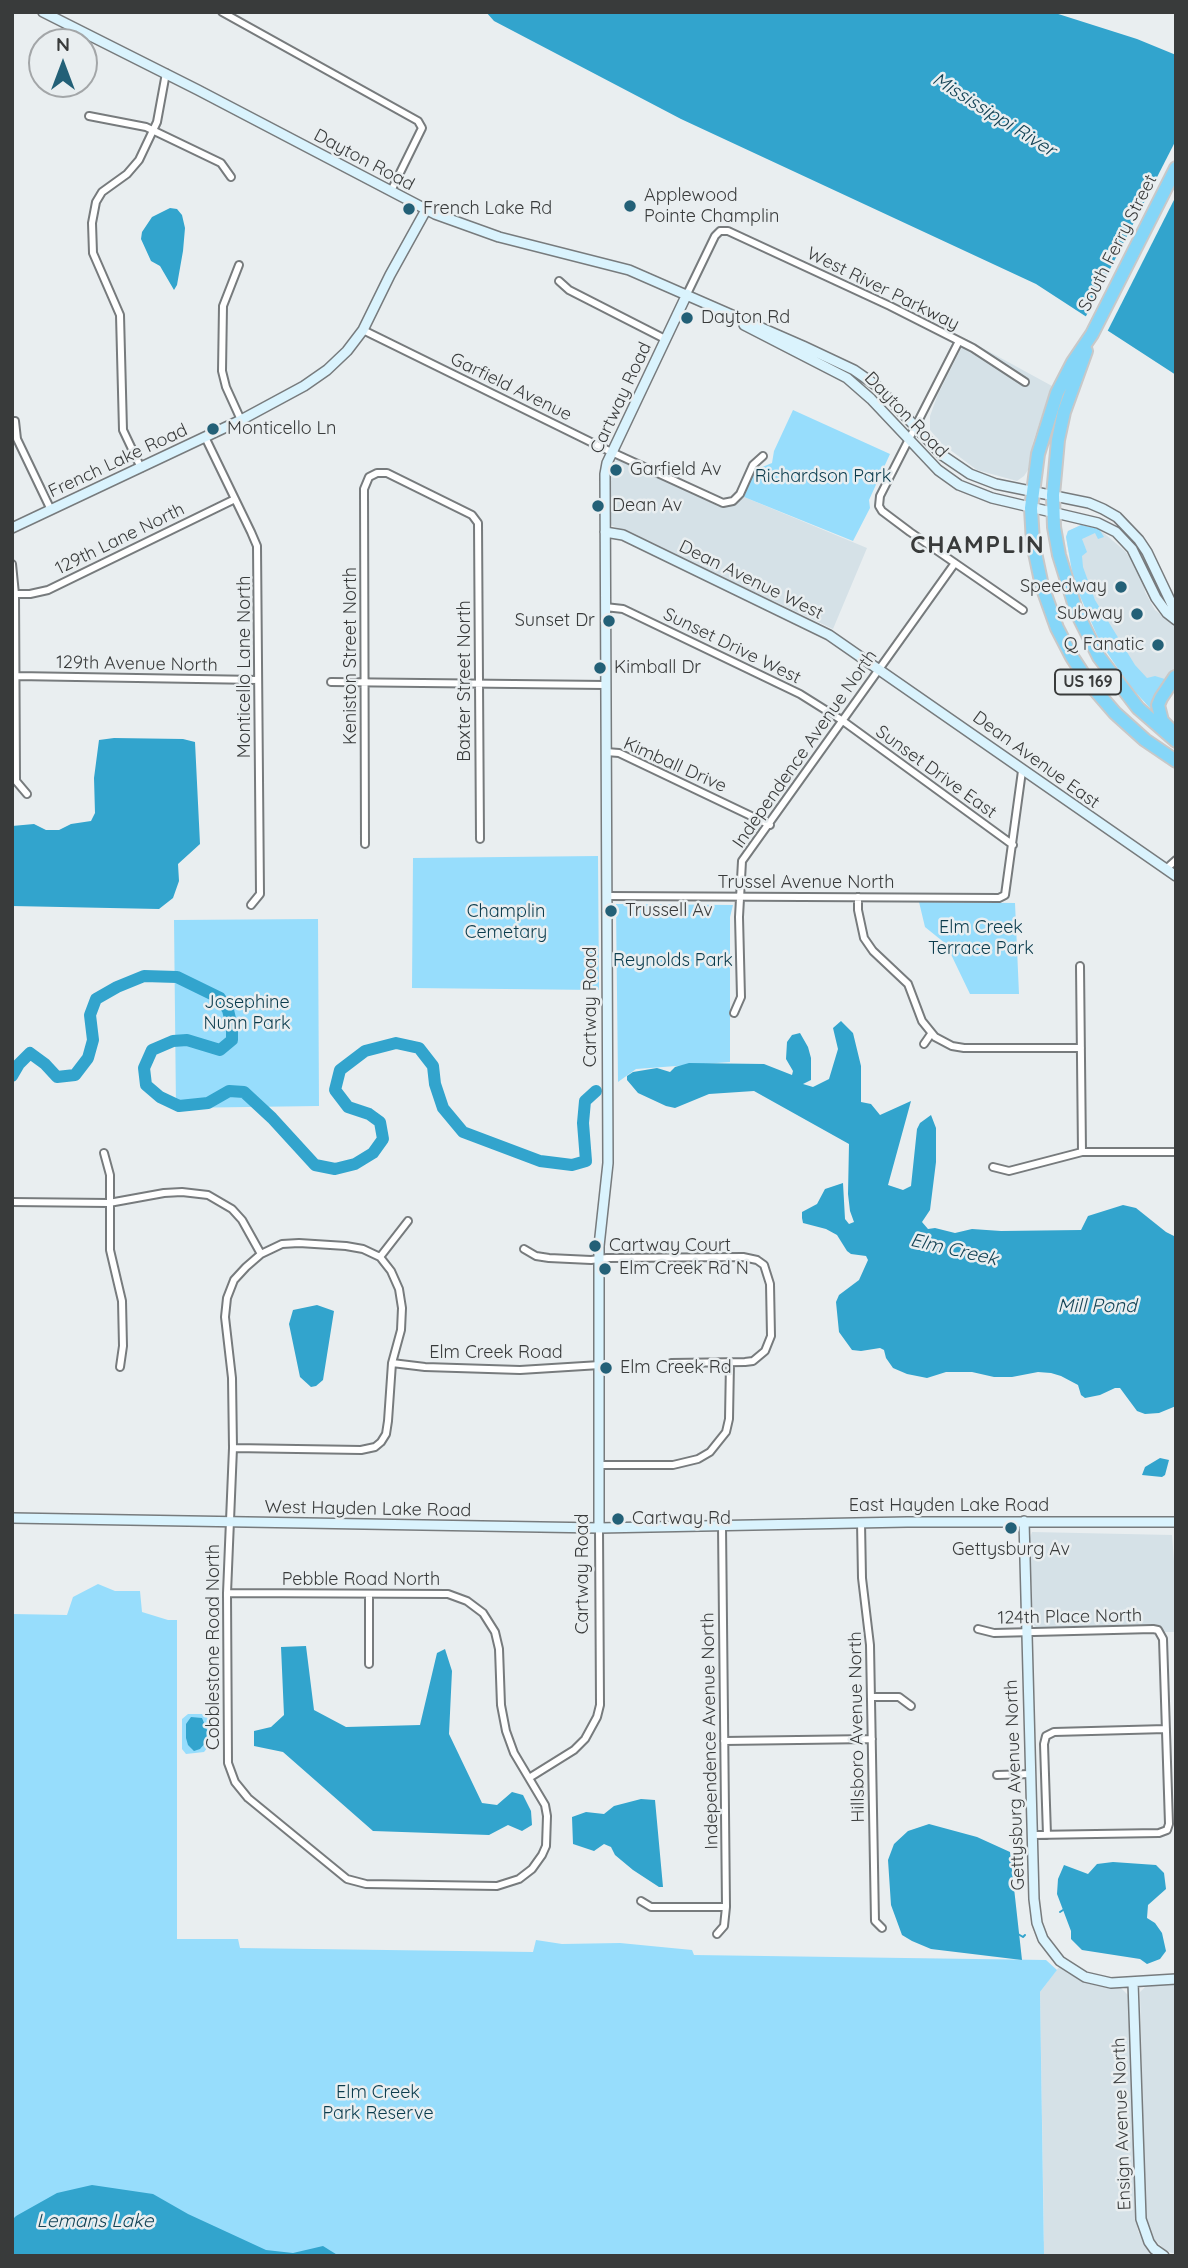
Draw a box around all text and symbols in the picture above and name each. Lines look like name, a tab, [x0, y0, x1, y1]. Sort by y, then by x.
north arrow	[28, 28, 98, 98]
text: N	[56, 32, 70, 56]
water label: Mississippi River	[928, 68, 1060, 162]
street label: Dayton Road	[310, 124, 418, 196]
street label: South Ferry Street	[1074, 171, 1162, 315]
place label: Applewood Pointe Champlin	[644, 185, 779, 228]
place label: French Lake Rd	[423, 198, 552, 220]
marker: Applewood Pointe Champlin	[622, 198, 638, 214]
marker: French Lake Rd	[401, 201, 417, 217]
street label: West River Parkway	[803, 243, 963, 335]
place label: Dayton Rd	[701, 307, 790, 329]
marker: Dayton Rd	[679, 310, 695, 326]
street label: Cartway Road	[586, 339, 656, 457]
street label: Garfield Avenue	[447, 348, 575, 426]
street label: Dayton Road	[860, 368, 952, 462]
place label: Monticello Ln	[227, 418, 336, 440]
street label: French Lake Road	[45, 419, 191, 503]
marker: Monticello Ln	[205, 421, 221, 437]
place label: Garfield Av	[630, 459, 722, 481]
marker: Garfield Av	[608, 462, 624, 478]
park label: Richardson Park	[755, 466, 891, 488]
place label: Dean Av	[612, 495, 682, 517]
street label: 129th Lane North	[52, 498, 188, 580]
marker: Dean Av	[590, 498, 606, 514]
district label: CHAMPLIN	[911, 532, 1045, 560]
street label: Dean Avenue West	[675, 536, 827, 624]
street label: Keniston Street North	[340, 567, 362, 745]
street label: Monticello Lane North	[234, 576, 256, 758]
place label: Speedway	[1020, 576, 1107, 598]
marker: Speedway	[1113, 579, 1129, 595]
street label: Baxter Street North	[454, 600, 476, 762]
street label: Sunset Drive West	[660, 603, 804, 689]
place label: Subway	[1057, 603, 1123, 625]
marker: Subway	[1129, 606, 1145, 622]
place label: Sunset Dr	[515, 610, 595, 632]
marker: Sunset Dr	[601, 613, 617, 629]
place label: Q Fanatic	[1064, 634, 1144, 656]
marker: Q Fanatic	[1150, 637, 1166, 653]
street label: Independence Avenue North	[728, 646, 882, 852]
street label: 129th Avenue North	[56, 652, 218, 676]
place label: Kimball Dr	[614, 657, 701, 679]
marker: Kimball Dr	[592, 660, 608, 676]
road number: US 169	[1055, 670, 1121, 694]
street label: Dean Avenue East	[968, 707, 1104, 813]
street label: Sunset Drive East	[871, 721, 1001, 823]
street label: Kimball Drive	[620, 733, 730, 797]
street label: Trussel Avenue North	[718, 872, 894, 894]
place label: Trussell Av	[625, 900, 713, 922]
park label: Champlin Cemetary	[465, 901, 547, 944]
marker: Trussell Av	[603, 903, 619, 919]
park label: Elm Creek Terrace Park	[928, 917, 1034, 960]
street label: Cartway Road	[580, 947, 602, 1067]
park label: Reynolds Park	[613, 950, 733, 972]
park label: Josephine Nunn Park	[203, 992, 291, 1034]
water label: Elm Creek	[908, 1229, 1000, 1271]
place label: Cartway Court	[609, 1235, 731, 1257]
marker: Cartway Court	[587, 1238, 603, 1254]
place label: Elm Creek Rd N	[619, 1258, 749, 1280]
marker: Elm Creek Rd N	[597, 1261, 613, 1277]
water label: Mill Pond	[1058, 1295, 1136, 1317]
street label: Elm Creek Road	[429, 1342, 563, 1364]
place label: Elm Creek Rd	[620, 1357, 732, 1379]
marker: Elm Creek Rd	[598, 1360, 614, 1376]
street label: East Hayden Lake Road	[849, 1495, 1049, 1517]
street label: West Hayden Lake Road	[265, 1496, 471, 1522]
place label: Cartway Rd	[632, 1508, 731, 1530]
marker: Cartway Rd	[610, 1511, 626, 1527]
street label: Cartway Road	[572, 1514, 594, 1634]
marker: Gettysburg Av	[1003, 1520, 1019, 1536]
place label: Gettysburg Av	[952, 1539, 1070, 1561]
street label: Cobblestone Road North	[203, 1544, 225, 1750]
street label: Pebble Road North	[282, 1569, 440, 1591]
street label: 124th Place North	[998, 1605, 1142, 1629]
street label: Independence Avenue North	[697, 1612, 723, 1850]
street label: Hillsboro Avenue North	[845, 1631, 869, 1823]
street label: Gettysburg Avenue North	[1001, 1679, 1029, 1891]
street label: Ensign Avenue North	[1108, 2037, 1136, 2211]
park label: Elm Creek Park Reserve	[322, 2082, 434, 2124]
water label: Lemans Lake	[37, 2210, 153, 2232]

